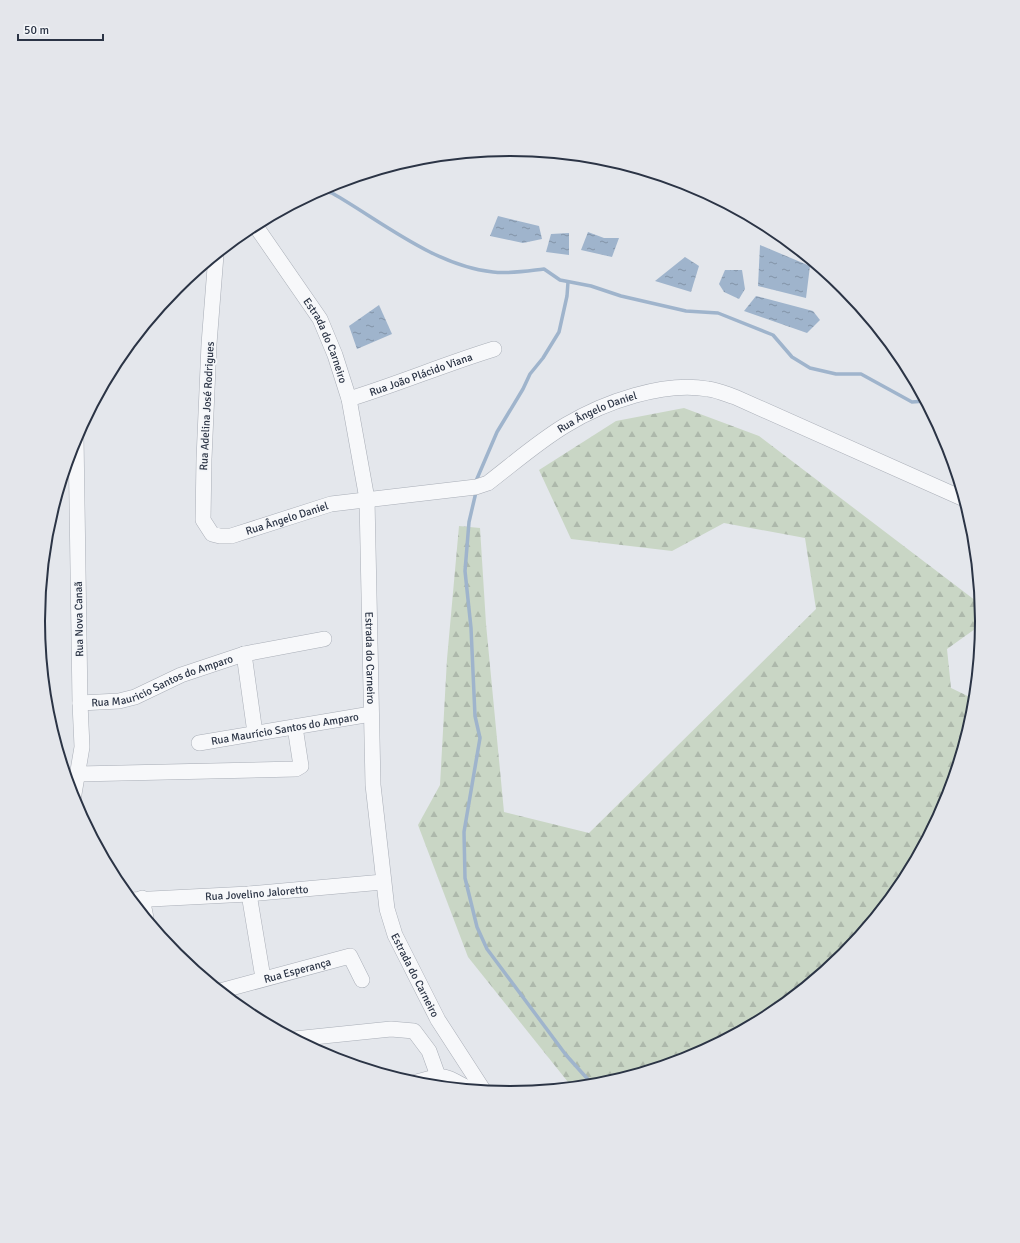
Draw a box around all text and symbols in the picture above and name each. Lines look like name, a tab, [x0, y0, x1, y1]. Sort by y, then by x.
scale bar	[18, 16, 103, 42]
text: 50 m	[24, 23, 49, 38]
street label: Estrada do Carneiro	[301, 295, 350, 385]
street label: Rua Adelina José Rodrigues	[197, 341, 217, 471]
street label: Rua João Plácido Viana	[368, 350, 474, 399]
street label: Rua Ângelo Daniel	[555, 389, 638, 435]
street label: Rua Ângelo Daniel	[244, 499, 330, 537]
street label: Rua Nova Canaã	[72, 581, 86, 657]
street label: Estrada do Carneiro	[363, 611, 378, 705]
street label: Rua Mauricio Santos do Amparo	[91, 652, 235, 709]
street label: Rua Maurício Santos do Amparo	[210, 710, 360, 747]
street label: Rua Jovelino Jaloretto	[205, 882, 309, 903]
street label: Estrada do Carneiro	[389, 931, 442, 1020]
street label: Rua Esperança	[262, 955, 333, 985]

